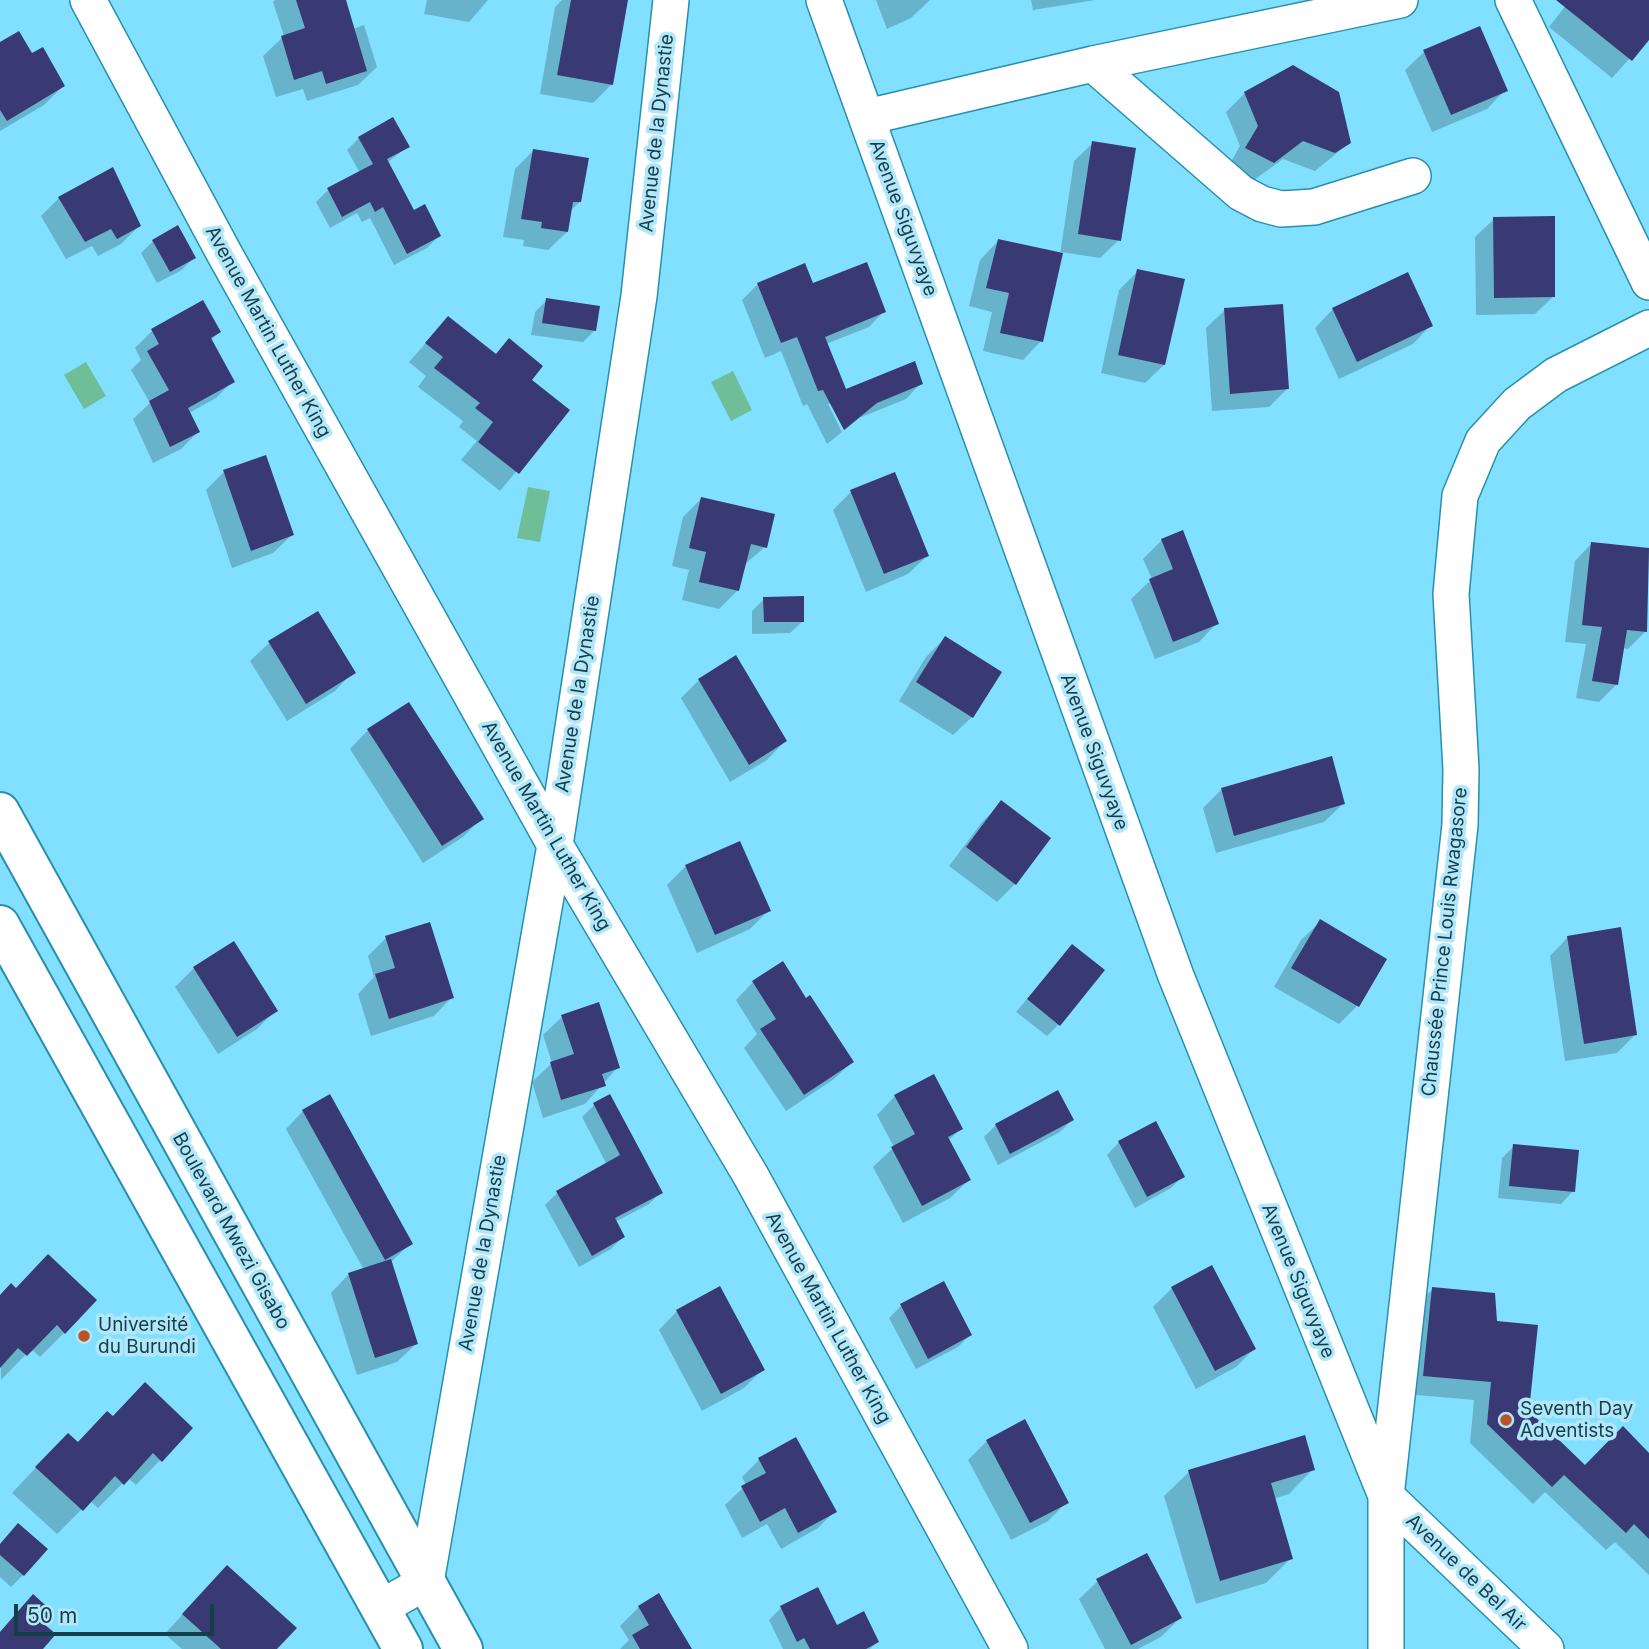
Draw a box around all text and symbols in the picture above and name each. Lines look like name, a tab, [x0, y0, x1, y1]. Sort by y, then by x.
street label: Avenue de la Dynastie	[635, 33, 679, 233]
street label: Avenue Siguvyaye	[864, 137, 942, 299]
street label: Avenue Martin Luther King	[200, 222, 336, 442]
street label: Avenue de la Dynastie	[551, 594, 605, 794]
street label: Avenue Siguvyaye	[1055, 671, 1133, 833]
street label: Avenue Martin Luther King	[477, 717, 615, 935]
street label: Chaussée Prince Louis Rwagasore	[1417, 786, 1473, 1098]
street label: Boulevard Mwezi Gisabo	[167, 1129, 295, 1333]
street label: Avenue de la Dynastie	[454, 1153, 512, 1353]
street label: Avenue Siguvyaye	[1257, 1200, 1339, 1362]
street label: Avenue Martin Luther King	[760, 1208, 896, 1428]
place label: Université du Burundi	[98, 1314, 196, 1358]
marker: Université du Burundi	[76, 1328, 92, 1344]
place label: Seventh Day Adventists	[1520, 1398, 1633, 1442]
marker: Seventh Day Adventists	[1498, 1412, 1514, 1428]
street label: Avenue de Bel Air	[1401, 1510, 1531, 1636]
scale bar	[18, 1590, 217, 1634]
text: 50 m	[27, 1603, 77, 1628]

